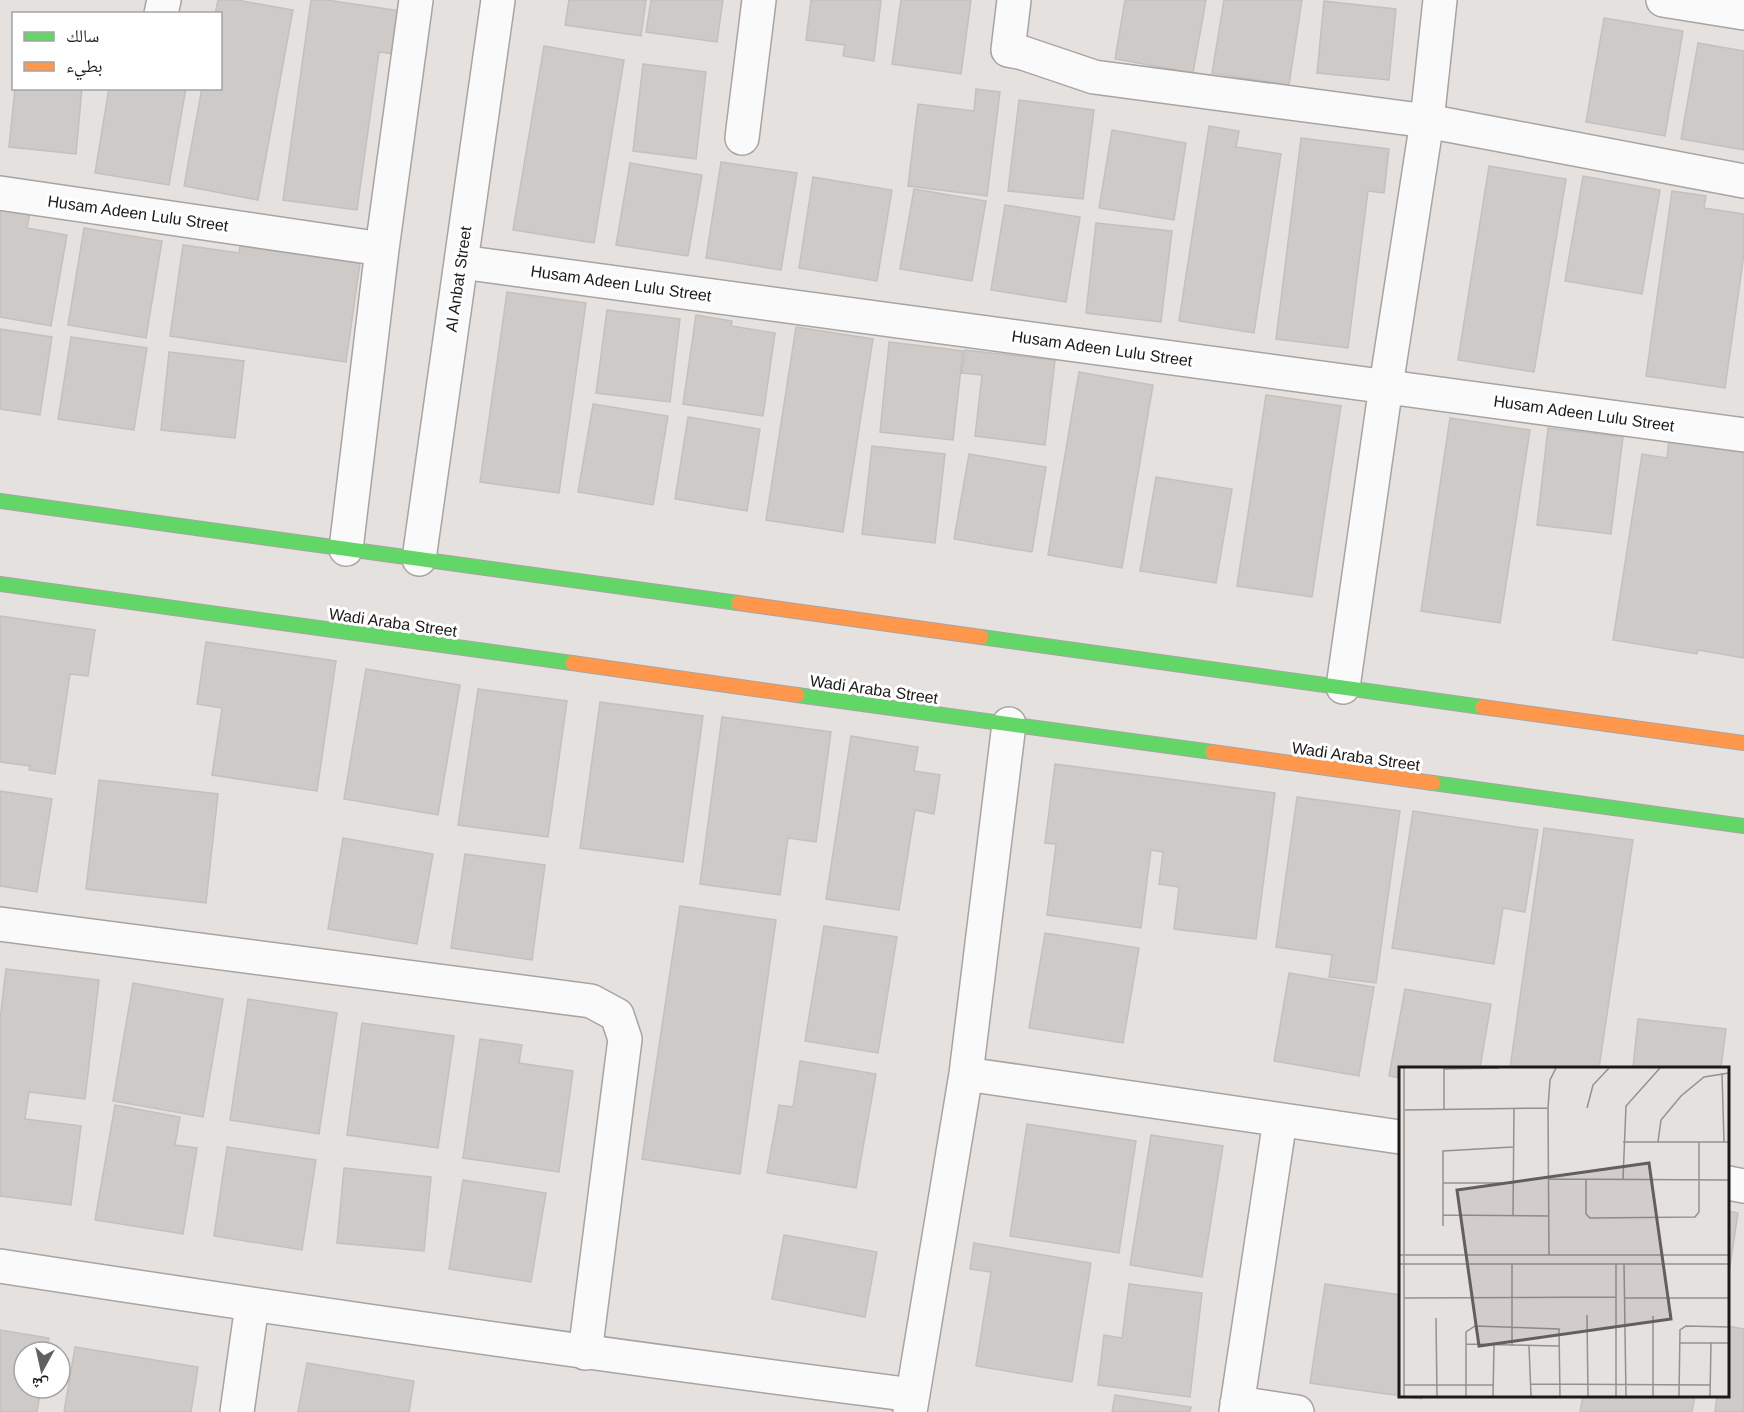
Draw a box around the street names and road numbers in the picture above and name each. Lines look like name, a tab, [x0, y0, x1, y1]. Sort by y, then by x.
street label: Husam Adeen Lulu Street	[46, 192, 230, 235]
street label: Al Anbat Street	[443, 224, 474, 333]
street label: Husam Adeen Lulu Street	[529, 262, 713, 305]
street label: Husam Adeen Lulu Street	[1010, 327, 1194, 370]
street label: Husam Adeen Lulu Street	[1492, 392, 1676, 435]
street label: Wadi Araba Street	[328, 605, 459, 640]
street label: Wadi Araba Street	[809, 672, 940, 707]
street label: Wadi Araba Street	[1291, 739, 1422, 774]

